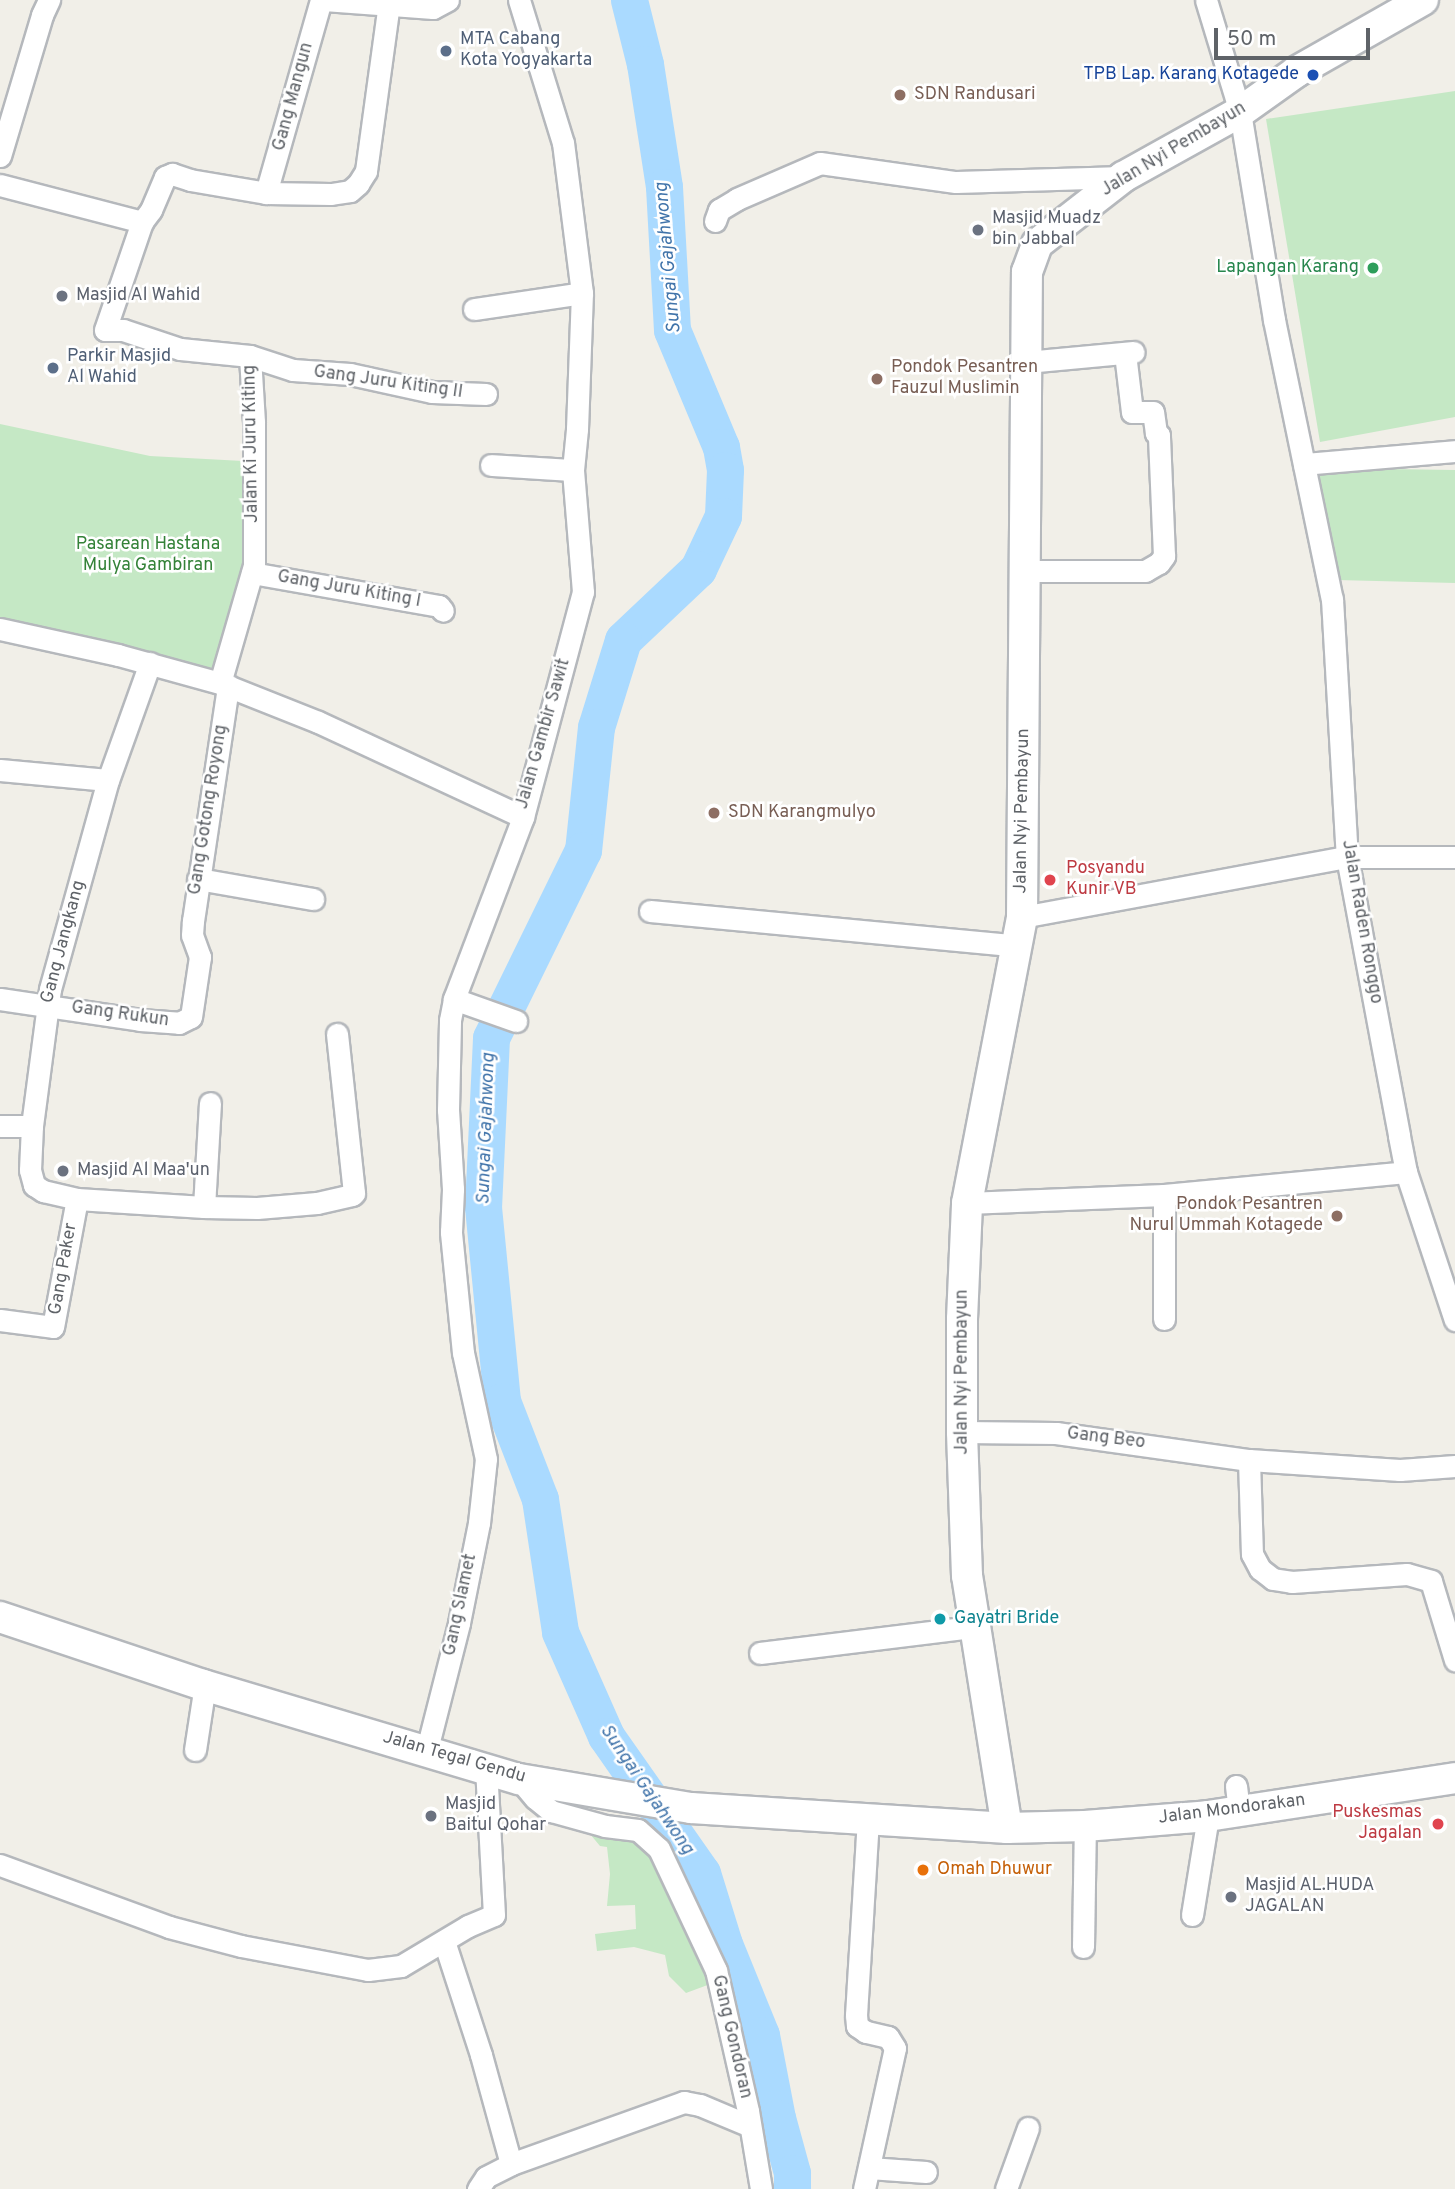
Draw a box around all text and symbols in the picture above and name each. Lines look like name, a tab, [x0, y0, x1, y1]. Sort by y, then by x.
scale bar	[1217, 14, 1373, 58]
text: 50 m	[1227, 26, 1276, 53]
place label: MTA Cabang Kota Yogyakarta	[460, 30, 593, 72]
street label: Gang Mangun	[269, 40, 319, 154]
marker: MTA Cabang Kota Yogyakarta	[438, 43, 454, 59]
place label: TPB Lap. Karang Kotagede	[1083, 64, 1299, 86]
marker: TPB Lap. Karang Kotagede	[1305, 67, 1321, 83]
place label: SDN Randusari	[914, 84, 1036, 106]
marker: SDN Randusari	[892, 87, 908, 103]
street label: Jalan Nyi Pembayun	[1098, 98, 1250, 202]
water label: Sungai Gajahwong	[651, 181, 687, 335]
place label: Masjid Muadz bin Jabbal	[992, 209, 1101, 252]
marker: Masjid Muadz bin Jabbal	[970, 222, 986, 238]
place label: Lapangan Karang	[1216, 257, 1359, 279]
marker: Lapangan Karang	[1365, 260, 1381, 276]
place label: Masjid Al Wahid	[76, 285, 201, 307]
marker: Masjid Al Wahid	[54, 288, 70, 304]
place label: Parkir Masjid Al Wahid	[67, 347, 171, 390]
place label: Pondok Pesantren Fauzul Muslimin	[891, 358, 1038, 400]
marker: Parkir Masjid Al Wahid	[45, 360, 61, 376]
street label: Gang Juru Kiting II	[312, 362, 464, 404]
street label: Jalan Ki Juru Kiting	[240, 365, 264, 523]
marker: Pondok Pesantren Fauzul Muslimin	[869, 371, 885, 387]
park label: Pasarean Hastana Mulya Gambiran	[76, 535, 220, 578]
street label: Gang Juru Kiting I	[276, 567, 422, 613]
street label: Jalan Gambir Sawit	[512, 656, 576, 812]
street label: Gang Gotong Royong	[185, 723, 233, 897]
street label: Jalan Nyi Pembayun	[1011, 728, 1035, 894]
place label: SDN Karangmulyo	[728, 802, 876, 824]
marker: SDN Karangmulyo	[706, 805, 722, 821]
street label: Jalan Raden Ronggo	[1336, 838, 1386, 1006]
place label: Posyandu Kunir VB	[1066, 859, 1145, 902]
marker: Posyandu Kunir VB	[1040, 870, 1060, 890]
street label: Gang Jangkang	[37, 878, 91, 1006]
street label: Gang Rukun	[70, 997, 170, 1033]
water label: Sungai Gajahwong	[473, 1053, 501, 1205]
place label: Masjid Al Maa'un	[77, 1160, 211, 1182]
marker: Masjid Al Maa'un	[55, 1163, 71, 1179]
place label: Pondok Pesantren Nurul Ummah Kotagede	[1130, 1195, 1323, 1238]
marker: Pondok Pesantren Nurul Ummah Kotagede	[1329, 1208, 1345, 1224]
street label: Gang Paker	[45, 1221, 83, 1317]
street label: Jalan Nyi Pembayun	[952, 1289, 974, 1455]
street label: Gang Beo	[1066, 1423, 1146, 1455]
street label: Gang Slamet	[440, 1552, 482, 1658]
place label: Gayatri Bride	[954, 1608, 1059, 1630]
marker: Gayatri Bride	[932, 1611, 948, 1627]
water label: Sungai Gajahwong	[594, 1721, 698, 1859]
street label: Jalan Tegal Gendu	[380, 1727, 528, 1789]
street label: Jalan Mondorakan	[1157, 1790, 1307, 1830]
place label: Masjid Baitul Qohar	[445, 1795, 546, 1838]
place label: Puskesmas Jagalan	[1332, 1803, 1422, 1846]
marker: Masjid Baitul Qohar	[423, 1808, 439, 1824]
marker: Puskesmas Jagalan	[1428, 1814, 1448, 1834]
place label: Omah Dhuwur	[937, 1859, 1052, 1881]
marker: Omah Dhuwur	[915, 1862, 931, 1878]
place label: Masjid AL.HUDA JAGALAN	[1245, 1876, 1375, 1918]
marker: Masjid AL.HUDA JAGALAN	[1223, 1889, 1239, 1905]
street label: Gang Gondoran	[706, 1973, 756, 2101]

